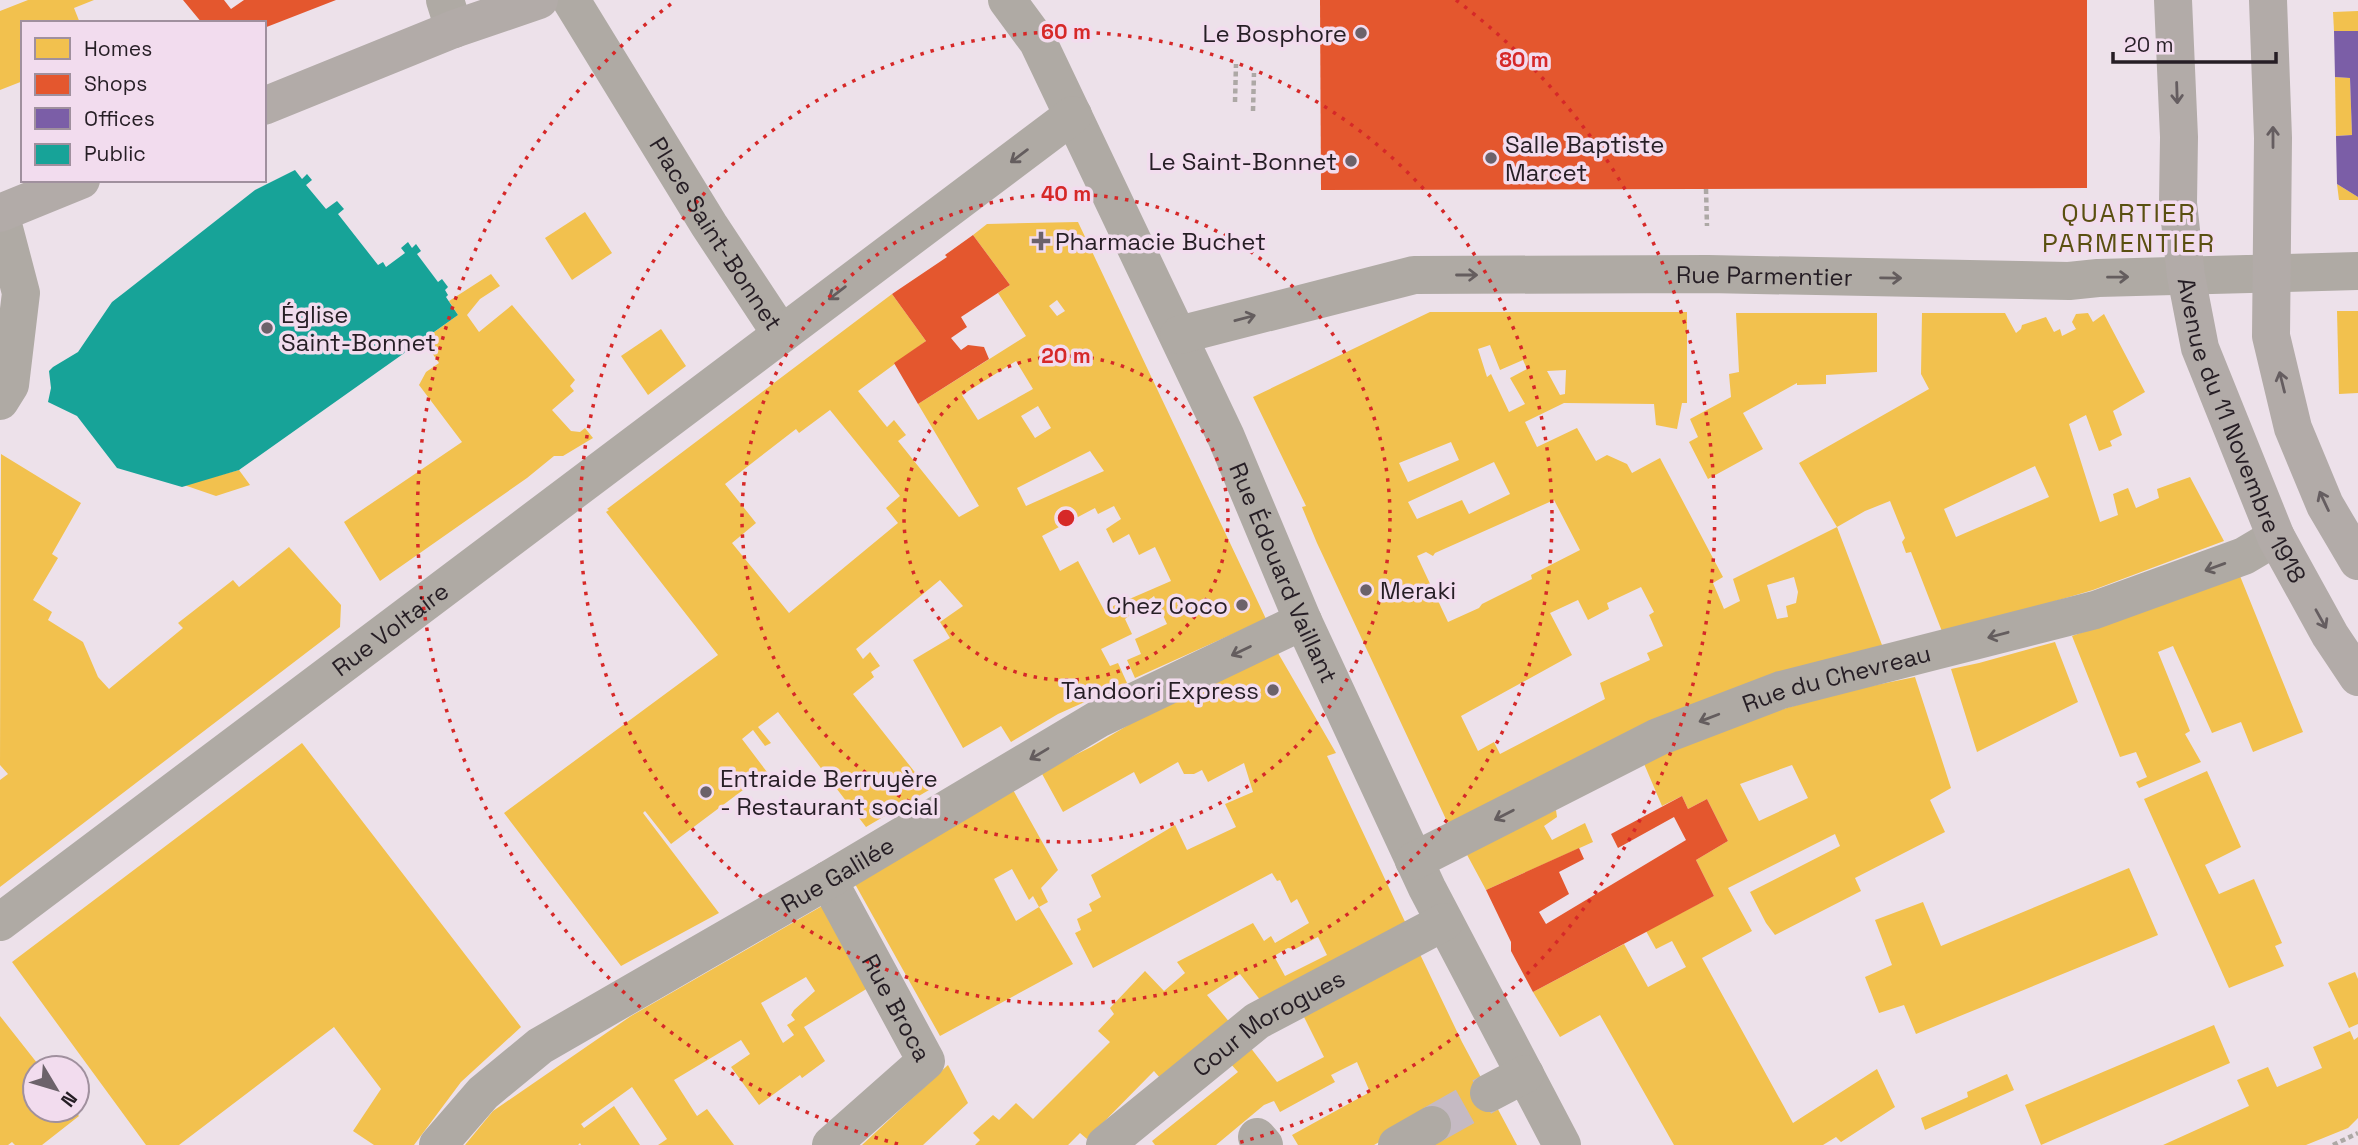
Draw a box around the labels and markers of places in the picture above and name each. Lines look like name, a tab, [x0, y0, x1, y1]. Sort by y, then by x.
place label: Le Bosphore	[1202, 18, 1347, 49]
marker: Le Bosphore	[1353, 25, 1369, 41]
place label: Salle Baptiste Marcet	[1505, 129, 1664, 188]
place label: Le Saint-Bonnet	[1148, 146, 1337, 177]
marker: Salle Baptiste Marcet	[1483, 150, 1499, 166]
marker: Le Saint-Bonnet	[1343, 153, 1359, 169]
place label: Pharmacie Buchet	[1055, 226, 1266, 257]
marker: Pharmacie Buchet	[1033, 233, 1049, 249]
place label: Église Saint-Bonnet	[281, 299, 436, 358]
marker: Église Saint-Bonnet	[259, 320, 275, 336]
centre of rings	[1054, 506, 1078, 530]
place label: Meraki	[1380, 575, 1456, 606]
marker: Meraki	[1358, 582, 1374, 598]
place label: Chez Coco	[1106, 590, 1228, 621]
marker: Chez Coco	[1234, 597, 1250, 613]
place label: Tandoori Express	[1061, 675, 1259, 706]
marker: Tandoori Express	[1265, 682, 1281, 698]
place label: Entraide Berruyère - Restaurant social	[720, 763, 939, 822]
marker: Entraide Berruyère - Restaurant social	[698, 784, 714, 800]

